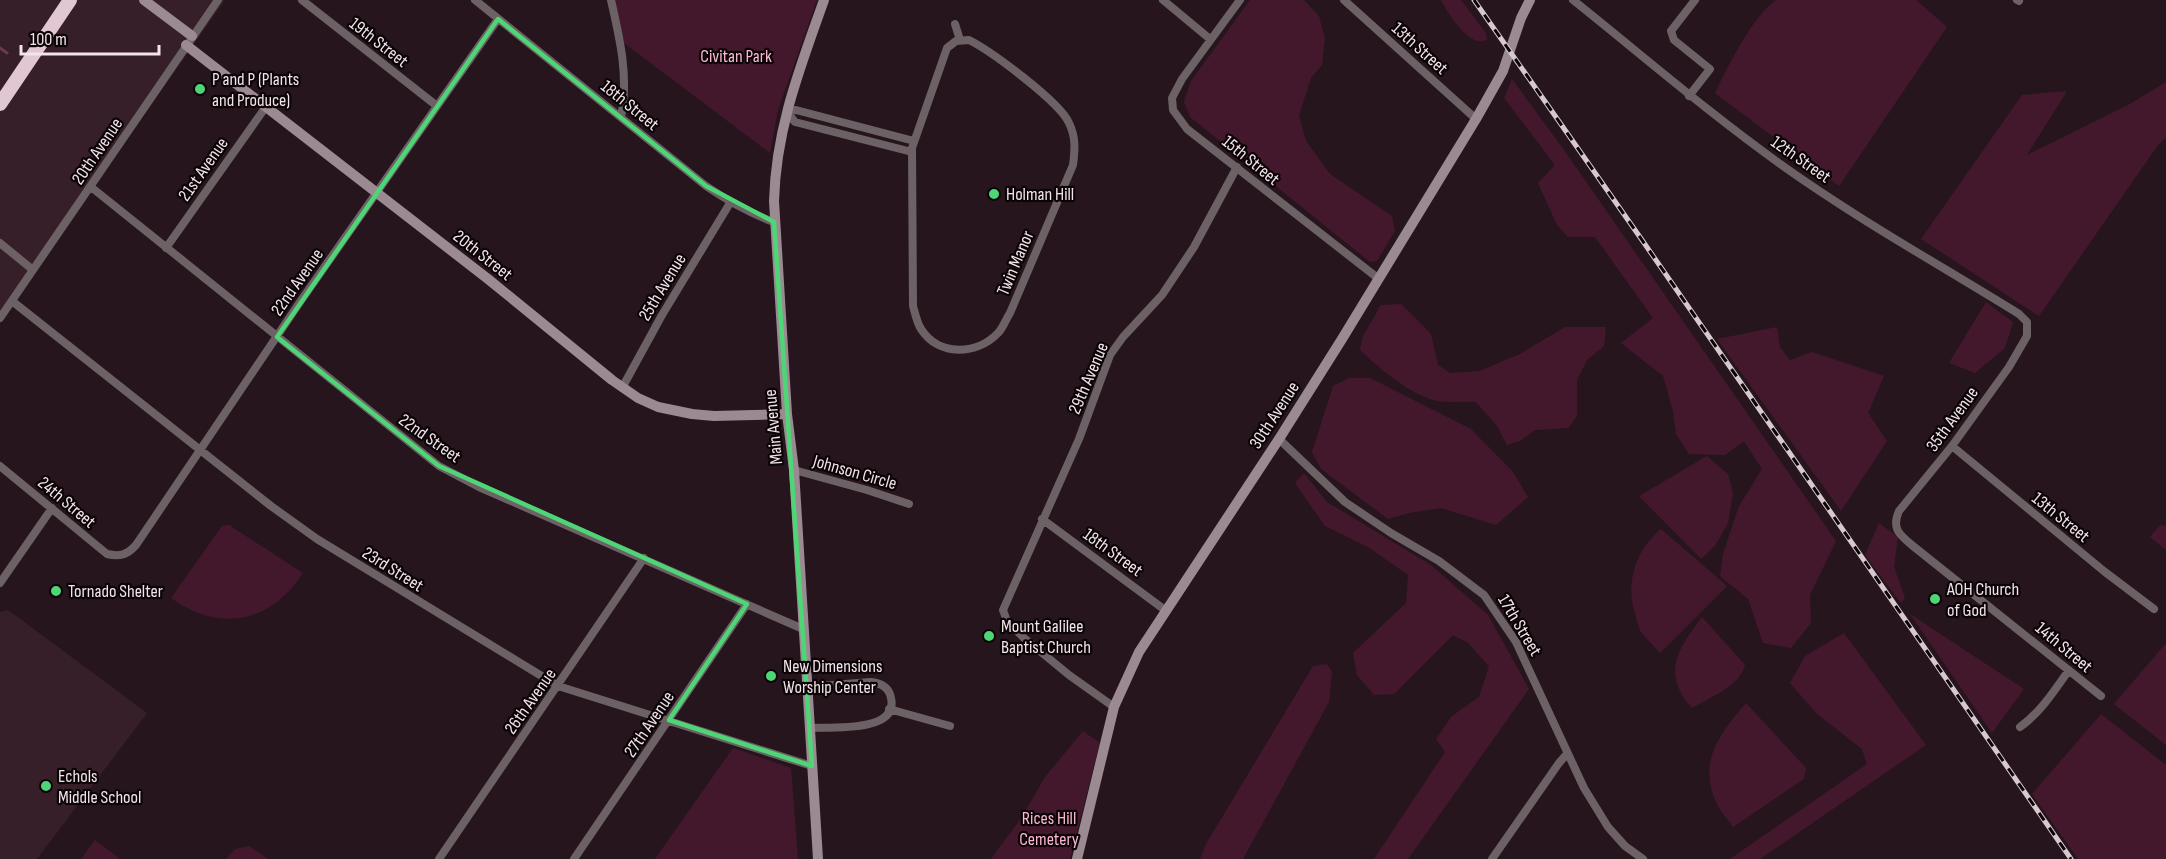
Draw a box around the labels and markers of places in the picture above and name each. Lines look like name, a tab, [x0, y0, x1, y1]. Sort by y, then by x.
place label: P and P (Plants and Produce)	[212, 69, 299, 111]
marker: P and P (Plants and Produce)	[193, 82, 207, 96]
place label: Holman Hill	[1006, 184, 1074, 205]
marker: Holman Hill	[987, 187, 1001, 201]
place label: AOH Church of God	[1946, 579, 2019, 621]
place label: Tornado Shelter	[68, 581, 163, 602]
marker: Tornado Shelter	[49, 584, 63, 598]
marker: AOH Church of God	[1928, 592, 1942, 606]
place label: Mount Galilee Baptist Church	[1001, 616, 1091, 658]
marker: Mount Galilee Baptist Church	[982, 629, 996, 643]
place label: New Dimensions Worship Center	[783, 656, 882, 698]
marker: New Dimensions Worship Center	[764, 669, 778, 683]
place label: Echols Middle School	[58, 766, 141, 808]
marker: Echols Middle School	[39, 779, 53, 793]

